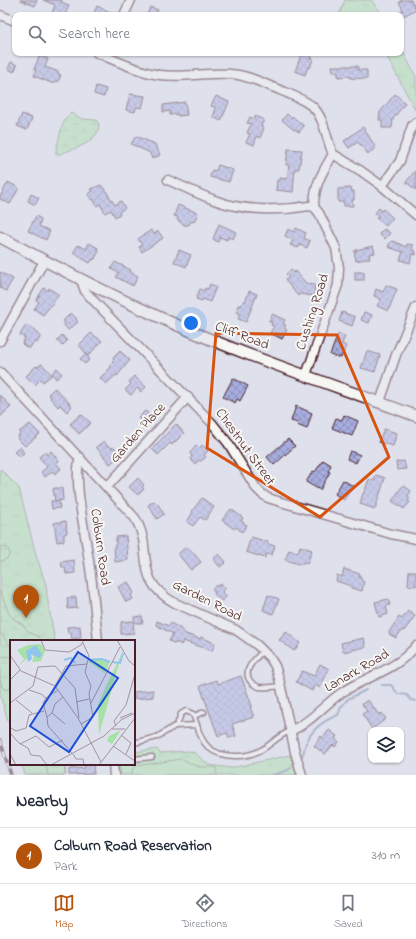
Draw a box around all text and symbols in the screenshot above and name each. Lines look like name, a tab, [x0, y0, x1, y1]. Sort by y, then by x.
search box	[12, 12, 404, 56]
icon: search	[26, 23, 48, 45]
text: Search here	[58, 23, 130, 45]
street label: Cushing Road	[291, 271, 336, 353]
your location	[181, 313, 201, 333]
street label: Cliff Road	[212, 316, 272, 356]
street label: Garden Place	[105, 398, 171, 468]
street label: Chestnut Street	[210, 404, 280, 490]
street label: Colburn Road	[84, 507, 116, 587]
street label: Garden Road	[169, 574, 246, 628]
pin: 1	[13, 585, 39, 618]
inset map	[10, 640, 135, 765]
street label: Lanark Road	[321, 644, 393, 698]
map controls	[368, 727, 404, 763]
button: layers	[368, 727, 404, 763]
text: Nearby	[16, 789, 68, 814]
text: Colburn Road Reservation	[54, 835, 212, 857]
text: 1	[27, 846, 31, 865]
text: 310 m	[372, 846, 400, 865]
text: Park	[54, 857, 78, 876]
tab: Map	[53, 892, 75, 932]
tab: Directions	[182, 892, 228, 932]
tab: Saved	[334, 892, 363, 932]

